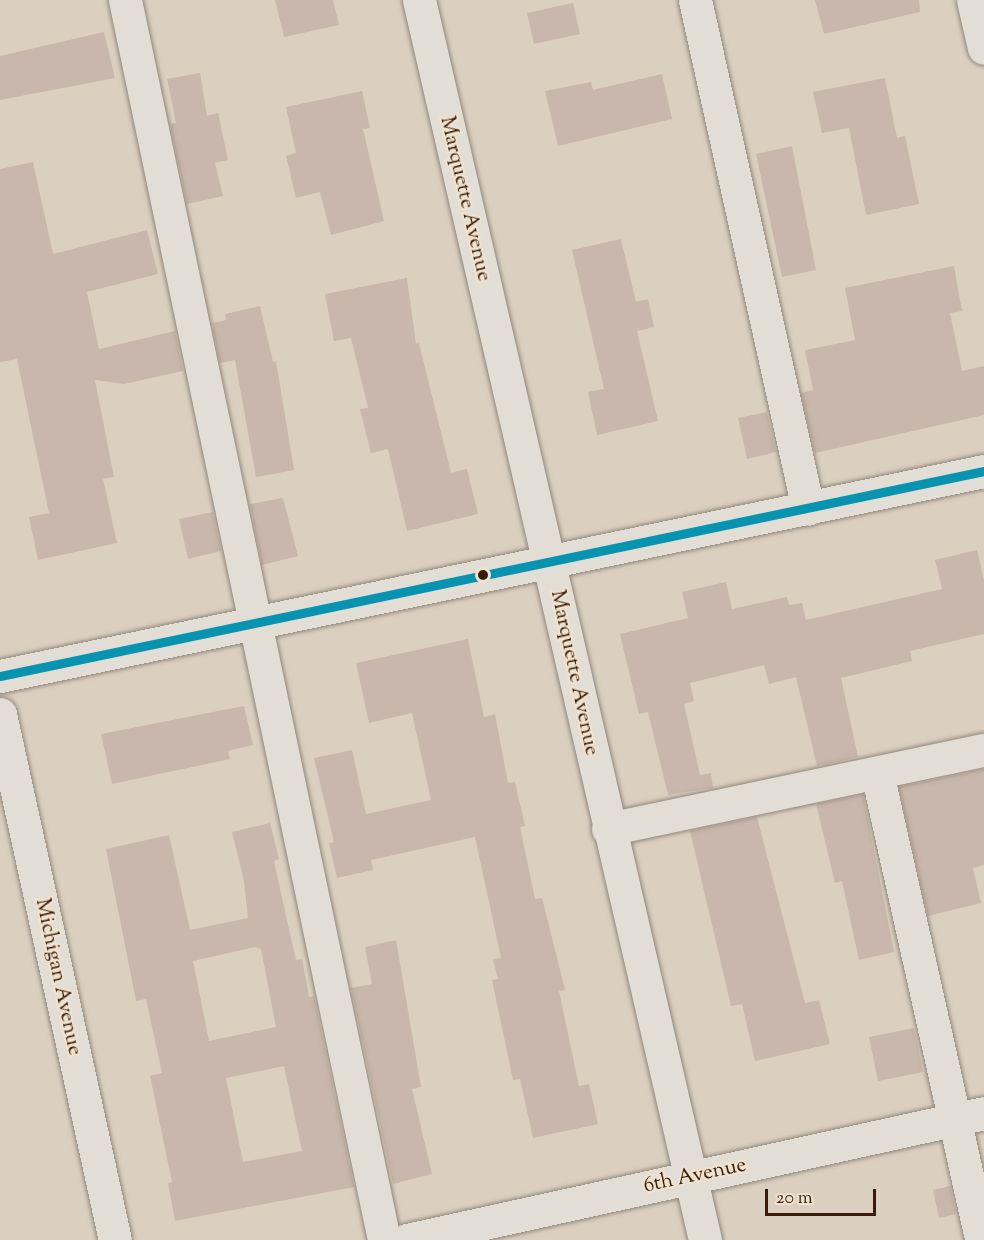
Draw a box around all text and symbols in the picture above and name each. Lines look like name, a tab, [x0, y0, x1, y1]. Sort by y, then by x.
street label: Marquette Avenue	[434, 114, 496, 284]
unlabelled marker	[477, 569, 489, 581]
street label: Marquette Avenue	[544, 588, 604, 758]
street label: Michigan Avenue	[29, 896, 87, 1058]
street label: 6th Avenue	[641, 1153, 749, 1199]
scale bar	[768, 1177, 879, 1215]
text: 20 m	[776, 1186, 813, 1212]

